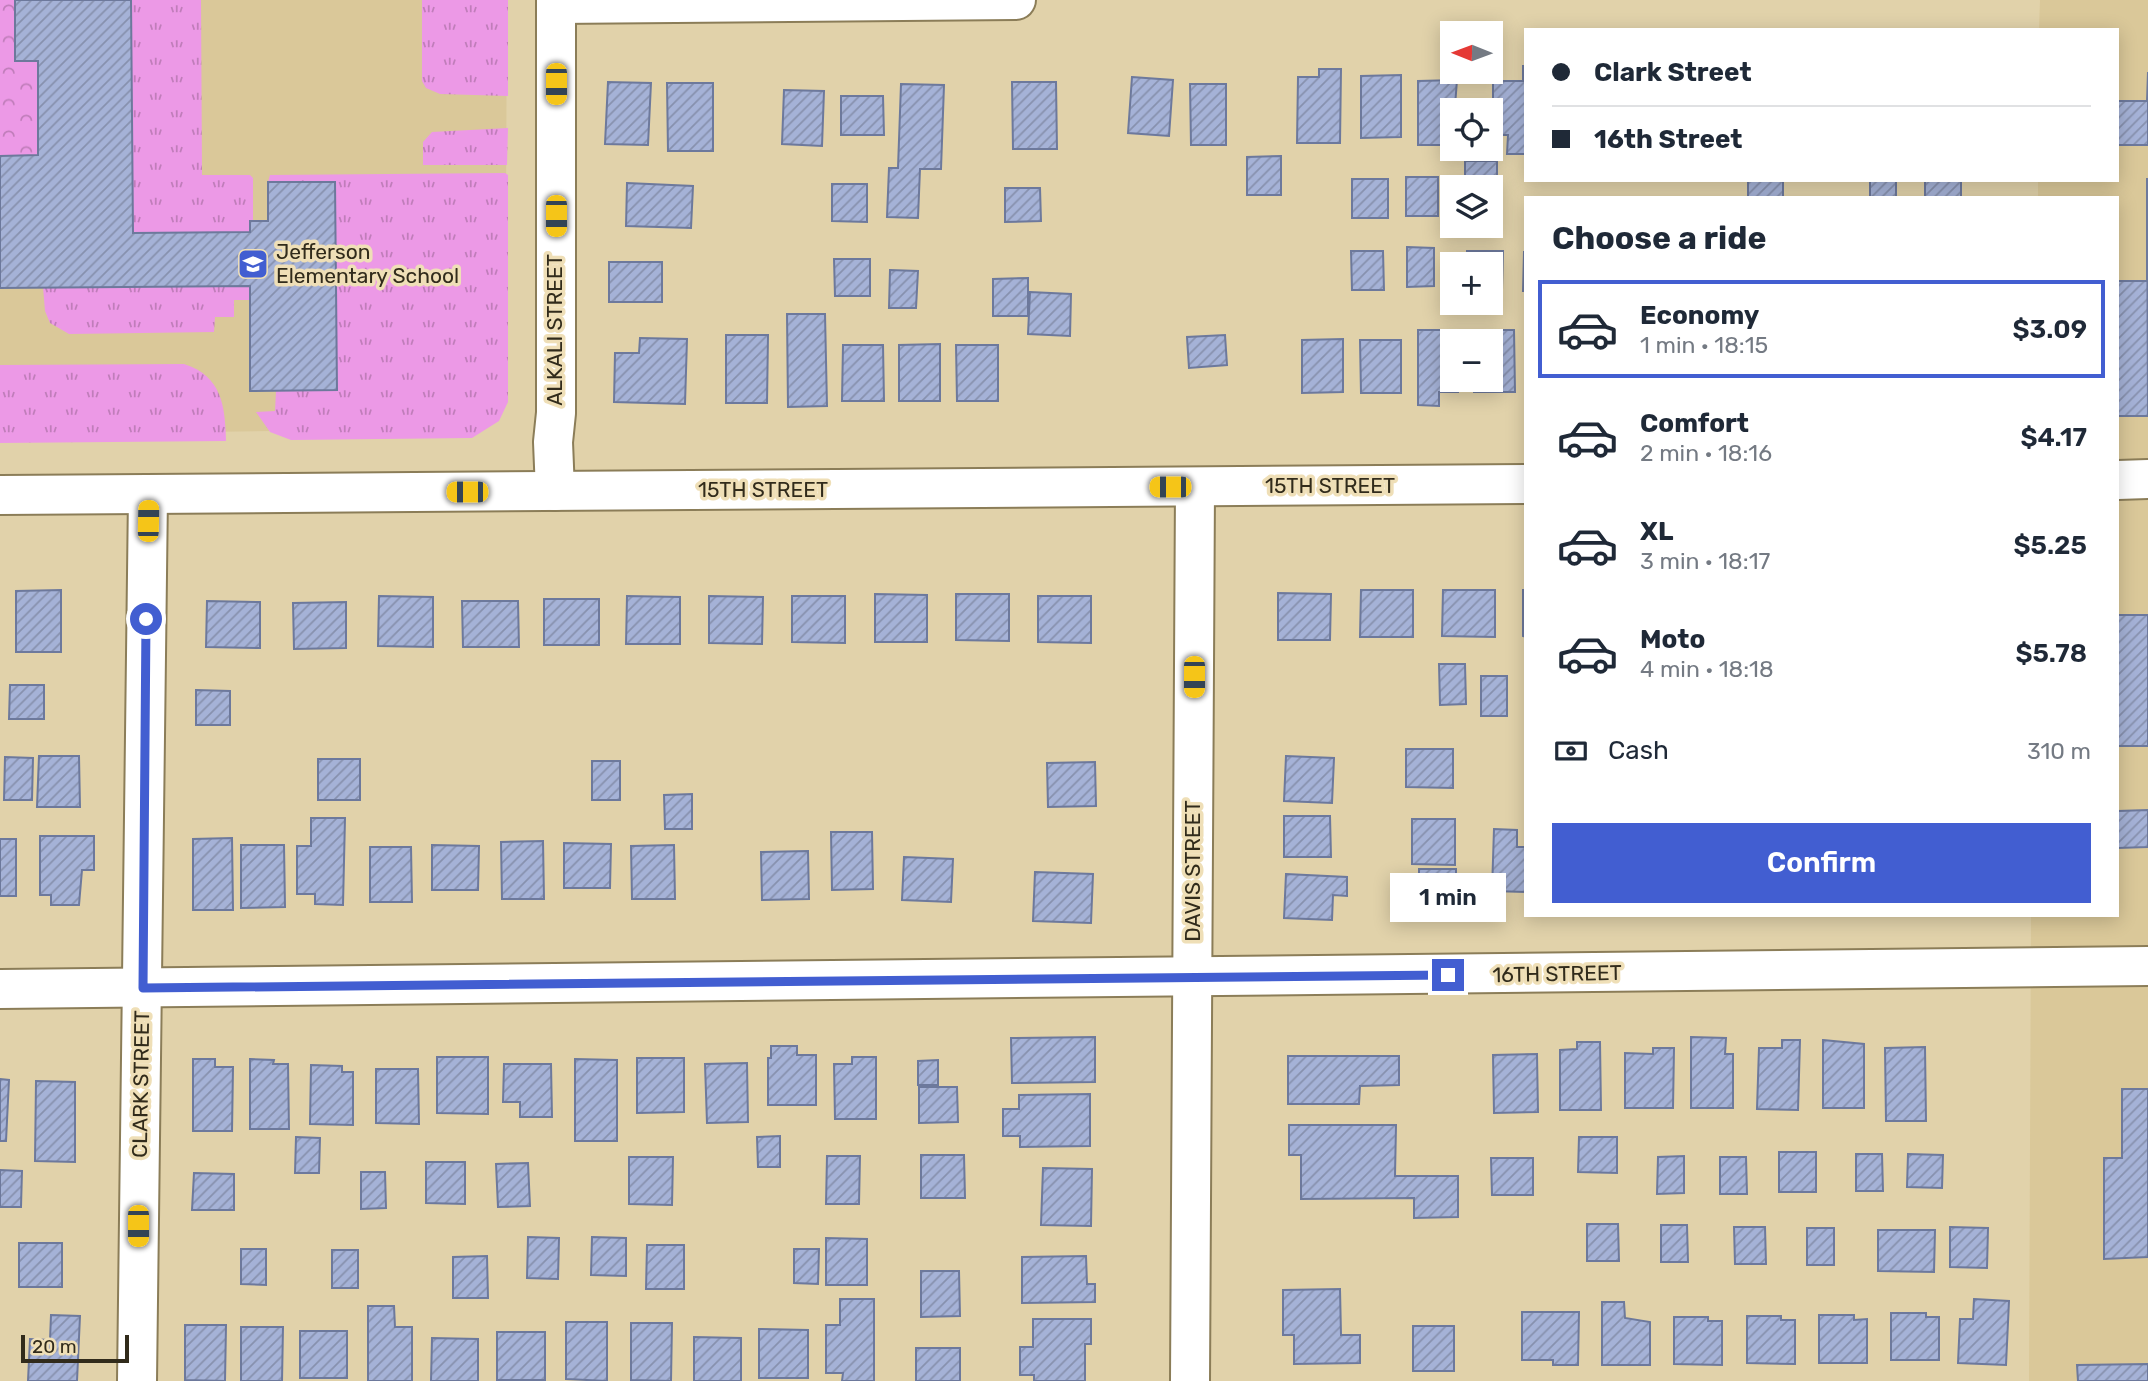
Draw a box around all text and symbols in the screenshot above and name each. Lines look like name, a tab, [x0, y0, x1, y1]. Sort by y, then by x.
north arrow	[1440, 21, 1503, 84]
map controls	[1440, 21, 1503, 392]
text: Clark Street	[1594, 57, 1752, 88]
car	[546, 63, 567, 105]
button: locate	[1440, 98, 1503, 161]
text: 16th Street	[1594, 124, 1743, 155]
button: layers	[1440, 175, 1503, 238]
car	[546, 195, 567, 237]
text: Choose a ride	[1552, 219, 1766, 257]
place label: Jefferson Elementary School	[276, 239, 459, 288]
school or university icon: Jefferson Elementary School	[236, 247, 270, 281]
button: +	[1440, 252, 1503, 315]
street label: ALKALI STREET	[542, 254, 567, 406]
icon: car	[1556, 298, 1619, 361]
text: Economy	[1640, 300, 1759, 331]
text: $3.09	[2013, 314, 2087, 345]
button: −	[1440, 329, 1503, 392]
text: 1 min · 18:15	[1640, 331, 1768, 359]
icon: car	[1556, 406, 1619, 469]
text: Comfort	[1640, 408, 1749, 439]
text: $4.17	[2020, 422, 2087, 453]
text: 2 min · 18:16	[1640, 439, 1772, 467]
street label: 15TH STREET	[1265, 473, 1395, 498]
street label: 15TH STREET	[698, 477, 828, 502]
car	[1150, 477, 1192, 498]
car	[447, 482, 489, 503]
car	[138, 500, 159, 542]
icon: car	[1556, 514, 1619, 577]
text: XL	[1640, 516, 1673, 547]
text: $5.25	[2014, 530, 2087, 561]
text: 3 min · 18:17	[1640, 547, 1770, 575]
route start	[130, 603, 162, 635]
icon: car	[1556, 622, 1619, 685]
text: Moto	[1640, 624, 1705, 655]
text: $5.78	[2015, 638, 2087, 669]
text: 4 min · 18:18	[1640, 655, 1774, 683]
car	[1184, 656, 1205, 698]
icon: cash	[1552, 732, 1590, 770]
text: Cash	[1608, 735, 1669, 766]
text: 310 m	[2027, 737, 2091, 765]
street label: DAVIS STREET	[1180, 800, 1205, 942]
button: Confirm	[1552, 823, 2091, 903]
callout: 1 min	[1390, 874, 1506, 922]
text: 1 min	[1419, 883, 1477, 911]
route end	[1432, 959, 1464, 991]
street label: 16TH STREET	[1492, 960, 1622, 987]
street label: CLARK STREET	[127, 1010, 154, 1158]
car	[128, 1205, 149, 1247]
scale bar	[21, 1332, 130, 1364]
text: 20 m	[32, 1335, 77, 1358]

